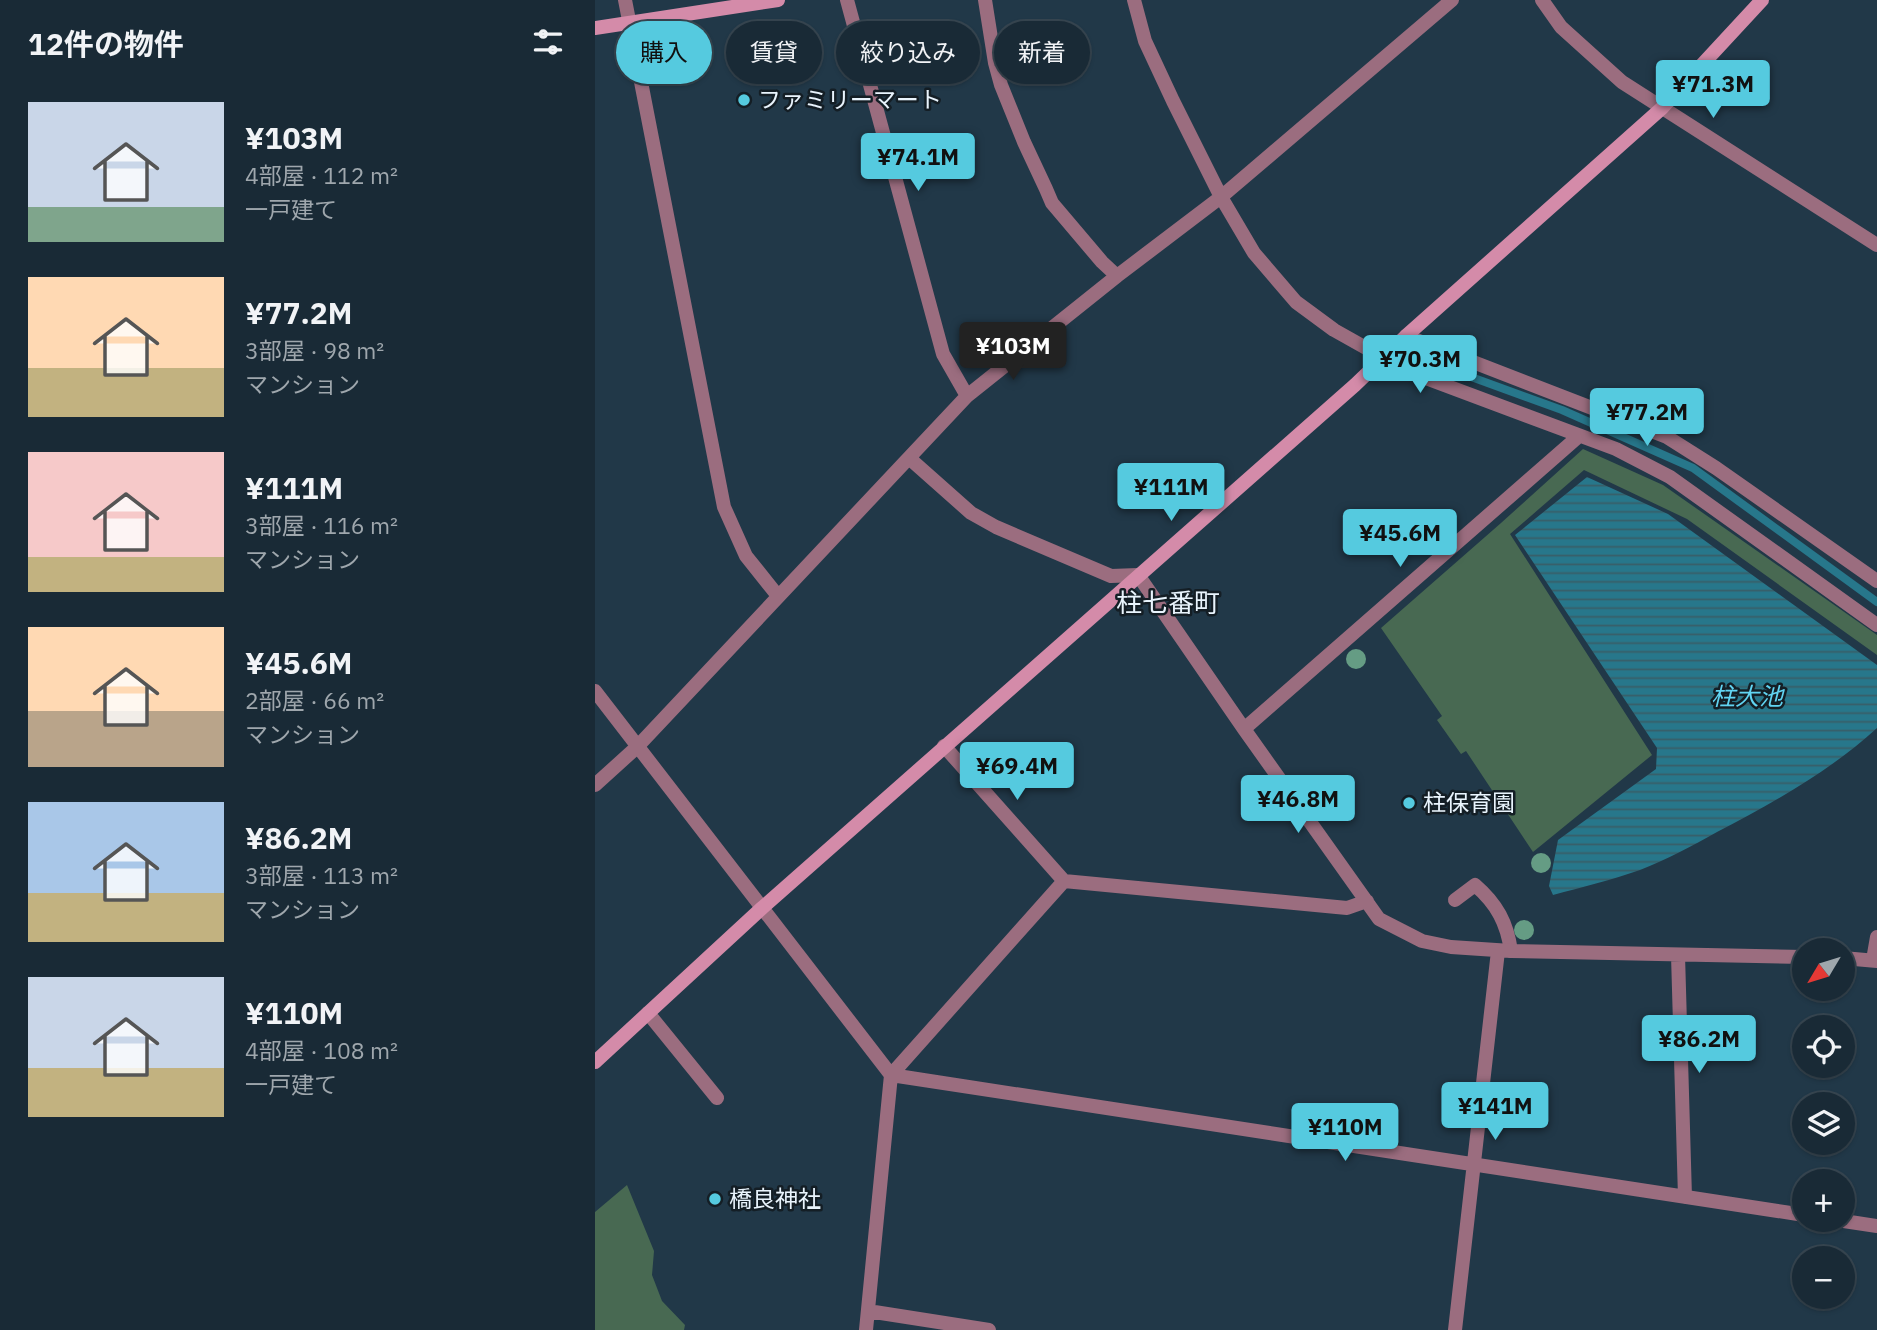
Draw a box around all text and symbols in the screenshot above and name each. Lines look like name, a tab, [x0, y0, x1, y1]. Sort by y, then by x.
chip: 購入	[616, 21, 712, 84]
chip: 賃貸	[726, 21, 822, 84]
chip: 絞り込み	[836, 21, 980, 84]
chip: 新着	[994, 21, 1090, 84]
icon: filters	[529, 23, 567, 61]
text: 12件の物件	[28, 24, 184, 63]
pin: ¥71.3M	[1656, 60, 1770, 120]
text: ¥71.3M	[1672, 68, 1754, 98]
place label: ファミリーマート	[758, 84, 942, 114]
marker: ファミリーマート	[736, 92, 752, 108]
text: ¥103M	[245, 118, 343, 157]
icon: home	[84, 130, 168, 214]
pin: ¥74.1M	[861, 134, 975, 193]
text: ¥74.1M	[877, 141, 959, 171]
text: 4部屋 · 112 m²	[245, 160, 398, 190]
text: 一戸建て	[245, 194, 337, 224]
text: ¥77.2M	[245, 293, 352, 332]
icon: home	[84, 305, 168, 389]
pin: ¥103M	[964, 322, 1062, 382]
text: ¥103M	[975, 330, 1051, 360]
text: 3部屋 · 98 m²	[245, 335, 384, 365]
pin: ¥70.3M	[1363, 336, 1477, 395]
text: ¥70.3M	[1379, 343, 1461, 373]
text: マンション	[245, 369, 360, 399]
pin: ¥77.2M	[1590, 388, 1704, 448]
text: ¥77.2M	[1606, 396, 1688, 426]
pin: ¥111M	[1122, 463, 1220, 523]
text: ¥111M	[245, 468, 343, 507]
text: ¥111M	[1133, 471, 1209, 501]
icon: home	[84, 480, 168, 564]
text: 3部屋 · 116 m²	[245, 510, 398, 540]
pin: ¥45.6M	[1343, 510, 1457, 569]
text: ¥45.6M	[1359, 517, 1441, 547]
text: マンション	[245, 544, 360, 574]
district label: 柱七番町	[1116, 585, 1220, 619]
text: ¥45.6M	[245, 643, 352, 682]
icon: home	[84, 655, 168, 739]
water label: 柱大池	[1711, 680, 1785, 712]
text: 2部屋 · 66 m²	[245, 685, 384, 715]
text: マンション	[245, 719, 360, 749]
pin: ¥69.4M	[960, 742, 1074, 802]
text: ¥69.4M	[976, 750, 1058, 780]
pin: ¥46.8M	[1241, 776, 1355, 835]
text: ¥46.8M	[1257, 783, 1339, 813]
place label: 柱保育園	[1423, 787, 1515, 817]
marker: 柱保育園	[1401, 795, 1417, 811]
text: ¥86.2M	[245, 818, 352, 857]
icon: home	[84, 830, 168, 914]
text: 3部屋 · 113 m²	[245, 860, 398, 890]
text: マンション	[245, 894, 360, 924]
north arrow	[1792, 938, 1855, 1001]
map controls	[1792, 938, 1855, 1309]
text: ¥110M	[245, 993, 343, 1032]
icon: home	[84, 1005, 168, 1089]
button: locate	[1792, 1015, 1855, 1078]
pin: ¥86.2M	[1642, 1016, 1756, 1075]
text: ¥86.2M	[1658, 1023, 1740, 1053]
text: 4部屋 · 108 m²	[245, 1035, 398, 1065]
text: 一戸建て	[245, 1069, 337, 1099]
pin: ¥141M	[1446, 1082, 1544, 1142]
text: ¥141M	[1457, 1090, 1533, 1120]
button: layers	[1792, 1092, 1855, 1155]
pin: ¥110M	[1296, 1104, 1394, 1163]
text: ¥110M	[1307, 1111, 1383, 1141]
button: +	[1792, 1169, 1855, 1232]
place label: 橋良神社	[729, 1183, 821, 1213]
marker: 橋良神社	[707, 1191, 723, 1207]
button: −	[1792, 1246, 1855, 1309]

